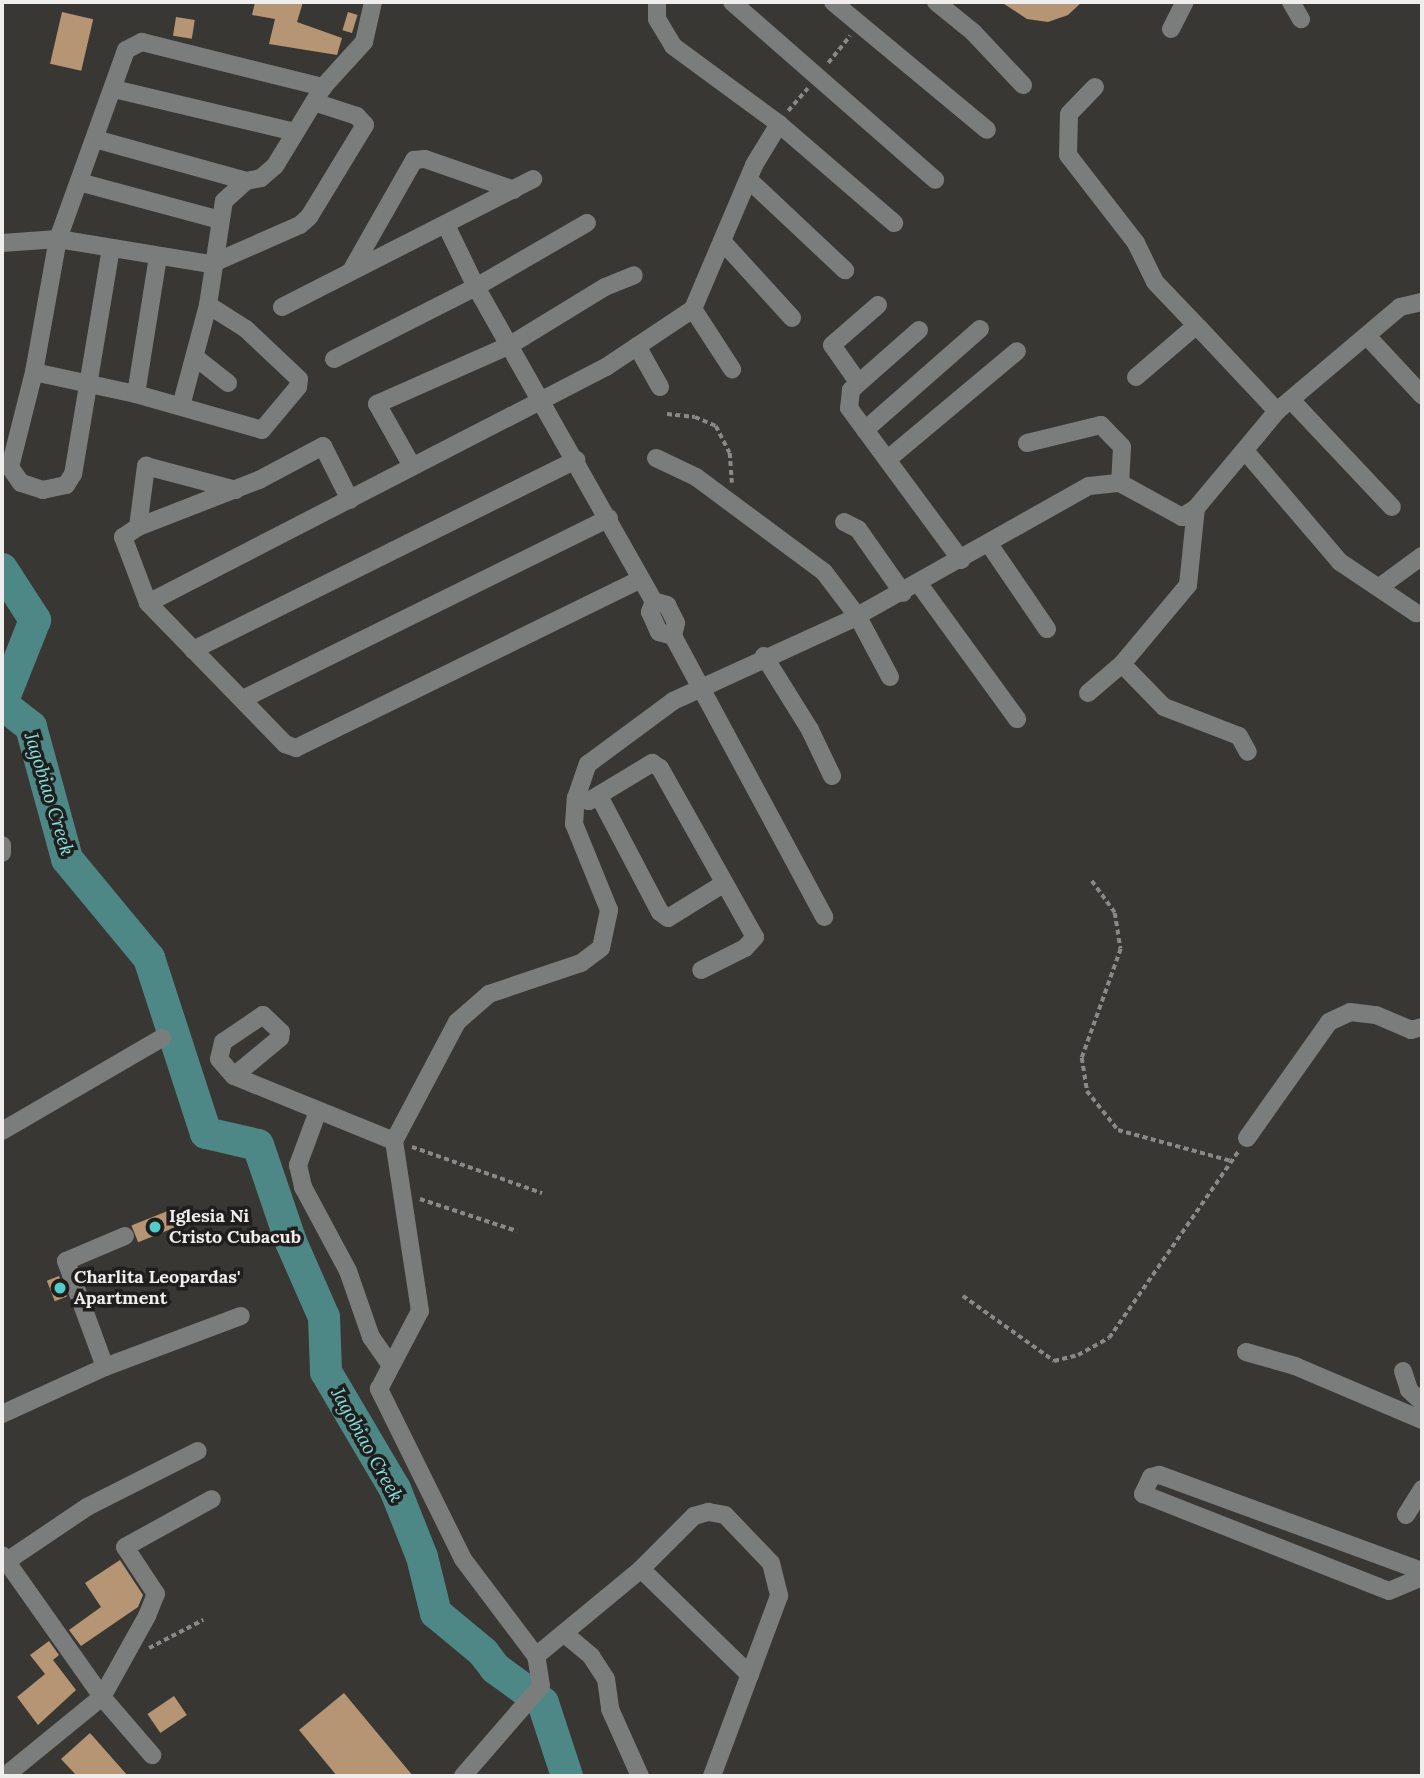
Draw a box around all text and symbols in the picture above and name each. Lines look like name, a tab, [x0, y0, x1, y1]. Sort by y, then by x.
water label: Jagobiao Creek	[19, 730, 79, 858]
place label: Iglesia Ni Cristo Cubacub	[169, 1206, 301, 1248]
marker: Iglesia Ni Cristo Cubacub	[147, 1219, 163, 1235]
place label: Charlita Leopardas' Apartment	[74, 1267, 240, 1310]
marker: Charlita Leopardas' Apartment	[52, 1280, 68, 1296]
water label: Jagobiao Creek	[326, 1384, 408, 1506]

